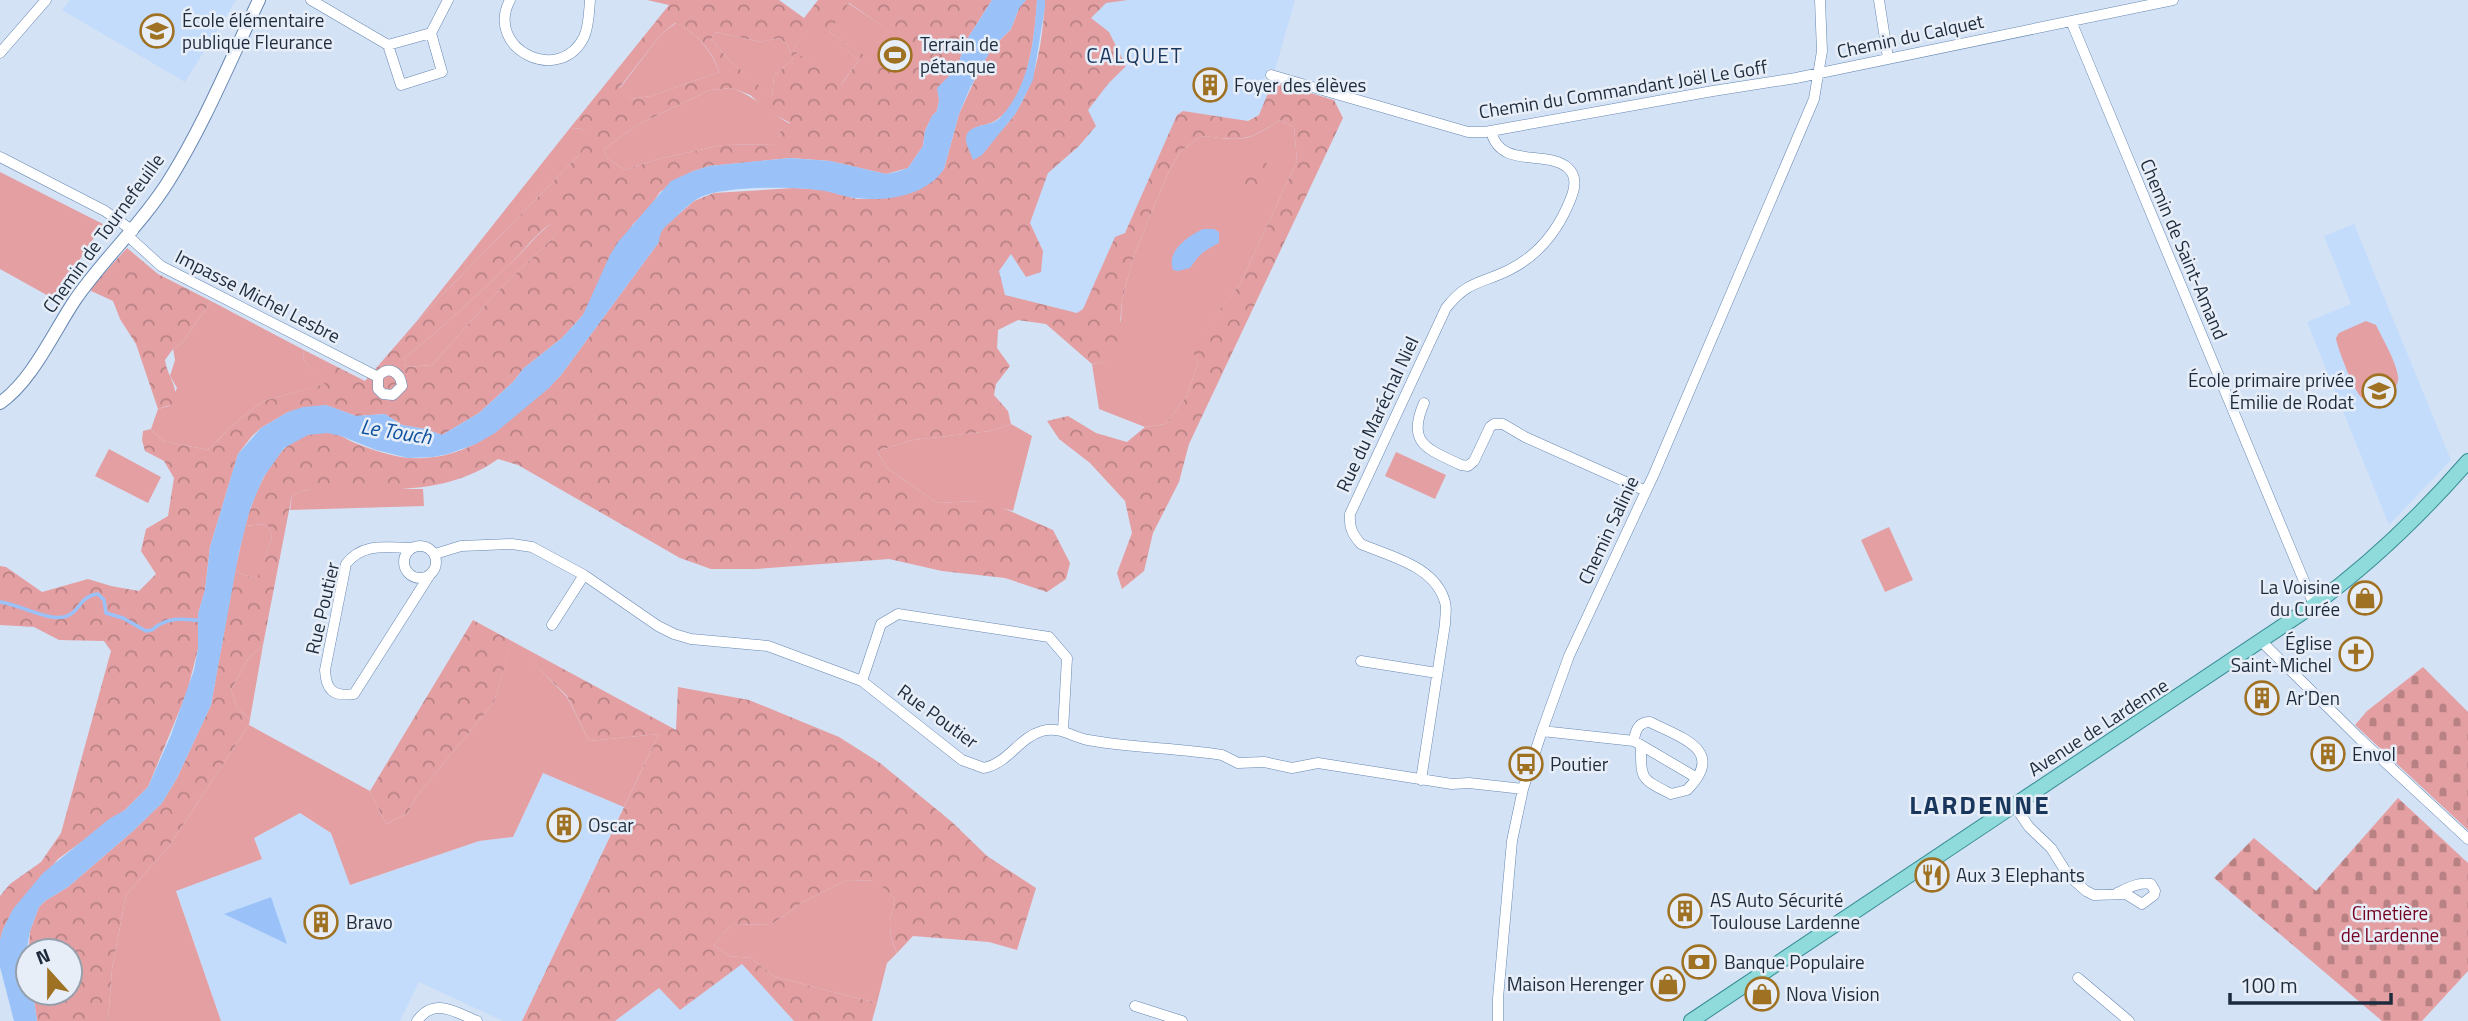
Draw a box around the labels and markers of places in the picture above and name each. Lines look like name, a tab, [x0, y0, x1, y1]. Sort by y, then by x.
place label: École élémentaire publique Fleurance	[182, 5, 333, 56]
school or university icon: École élémentaire publique Fleurance	[138, 12, 176, 50]
place label: Terrain de pétanque	[920, 29, 999, 80]
sports icon: Terrain de pétanque	[876, 36, 914, 74]
building icon: Foyer des élèves	[1191, 66, 1229, 104]
place label: Foyer des élèves	[1234, 70, 1367, 99]
place label: École primaire privée Émilie de Rodat	[2188, 365, 2354, 416]
school or university icon: École primaire privée Émilie de Rodat	[2360, 372, 2398, 410]
place label: La Voisine du Curée	[2260, 572, 2340, 623]
shop icon: La Voisine du Curée	[2346, 579, 2384, 617]
place label: Église Saint-Michel	[2231, 628, 2332, 679]
church icon: Église Saint-Michel	[2337, 635, 2375, 673]
building icon: Ar'Den	[2243, 679, 2281, 717]
place label: Ar'Den	[2286, 683, 2340, 712]
building icon: Envol	[2309, 735, 2347, 773]
place label: Envol	[2352, 739, 2396, 768]
bus stop icon: Poutier	[1507, 745, 1545, 783]
place label: Poutier	[1550, 749, 1609, 778]
building icon: Oscar	[545, 806, 583, 844]
place label: Oscar	[588, 810, 634, 839]
restaurant icon: Aux 3 Elephants	[1913, 856, 1951, 894]
place label: Aux 3 Elephants	[1956, 860, 2085, 889]
place label: AS Auto Sécurité Toulouse Lardenne	[1710, 885, 1860, 936]
building icon: AS Auto Sécurité Toulouse Lardenne	[1666, 892, 1704, 930]
building icon: Bravo	[302, 903, 340, 941]
place label: Bravo	[346, 907, 393, 936]
bank icon: Banque Populaire	[1680, 943, 1718, 981]
place label: Banque Populaire	[1724, 947, 1865, 976]
shop icon: Maison Herenger	[1649, 965, 1687, 1003]
place label: Maison Herenger	[1507, 969, 1644, 998]
shop icon: Nova Vision	[1743, 975, 1781, 1013]
place label: Nova Vision	[1786, 979, 1880, 1008]

